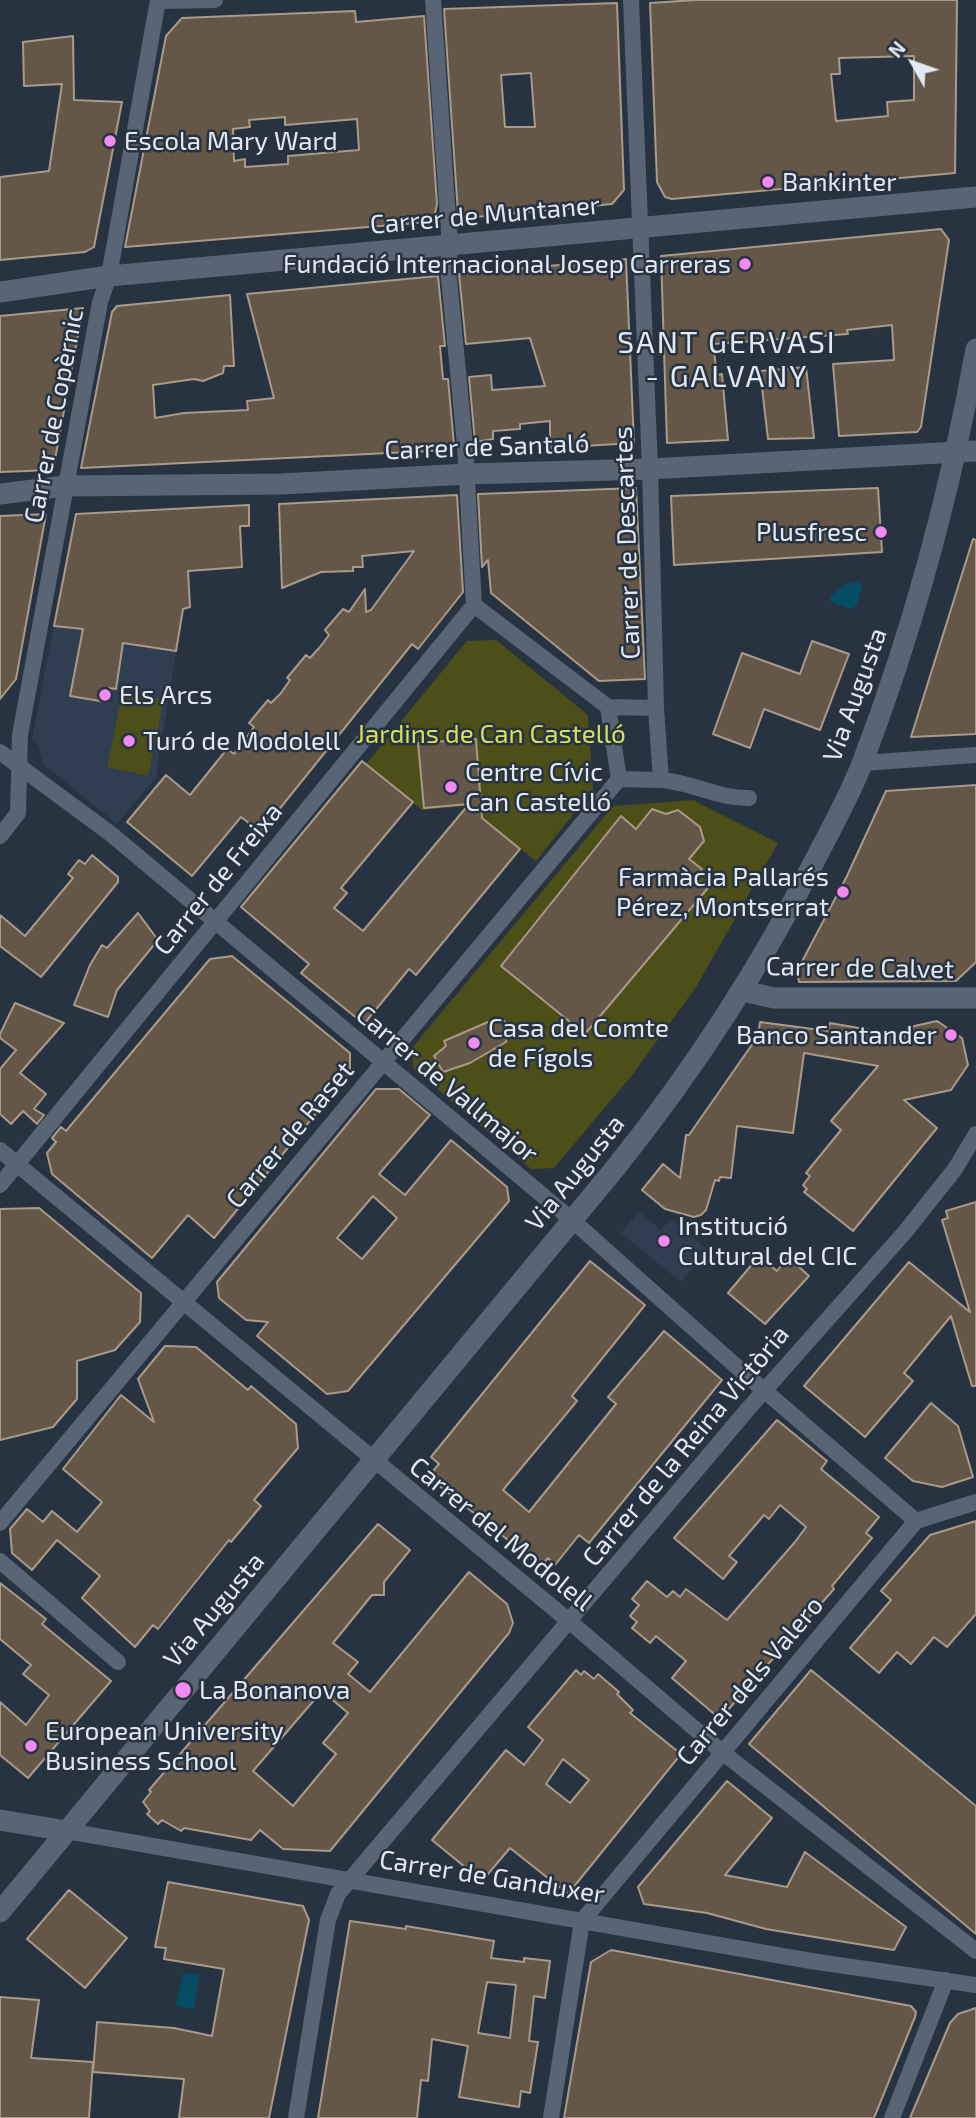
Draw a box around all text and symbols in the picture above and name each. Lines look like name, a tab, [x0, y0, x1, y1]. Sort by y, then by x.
north arrow	[878, 28, 948, 98]
text: N	[883, 37, 910, 62]
place label: Escola Mary Ward	[124, 125, 338, 157]
marker: Escola Mary Ward	[102, 133, 118, 149]
place label: Bankinter	[782, 166, 897, 198]
marker: Bankinter	[760, 174, 776, 190]
street label: Carrer de Muntaner	[369, 189, 601, 241]
place label: Fundació Internacional Josep Carreras	[283, 248, 731, 280]
marker: Fundació Internacional Josep Carreras	[737, 256, 753, 272]
street label: Carrer de Copèrnic	[18, 306, 90, 526]
district label: SANT GERVASI - GALVANY	[619, 325, 835, 396]
street label: Carrer de Descartes	[607, 426, 647, 660]
street label: Carrer de Santaló	[384, 428, 590, 466]
place label: Plusfresc	[756, 516, 867, 548]
marker: Plusfresc	[873, 524, 889, 540]
street label: Via Augusta	[816, 624, 894, 766]
place label: Els Arcs	[119, 679, 212, 711]
marker: Els Arcs	[97, 687, 113, 703]
park label: Jardins de Can Castelló	[356, 718, 626, 750]
place label: Turó de Modolell	[143, 725, 340, 757]
marker: Turó de Modolell	[121, 733, 137, 749]
place label: Centre Cívic Can Castelló	[465, 756, 611, 818]
marker: Centre Cívic Can Castelló	[443, 779, 459, 795]
street label: Carrer de Freixa	[147, 797, 289, 961]
place label: Farmàcia Pallarés Pérez, Montserrat	[616, 861, 829, 922]
marker: Farmàcia Pallarés Pérez, Montserrat	[835, 884, 851, 900]
street label: Carrer de Calvet	[766, 951, 954, 985]
street label: Carrer de Vallmajor	[350, 999, 544, 1169]
place label: Casa del Comte de Fígols	[488, 1012, 669, 1074]
place label: Banco Santander	[736, 1019, 937, 1051]
marker: Banco Santander	[943, 1027, 959, 1043]
marker: Casa del Comte de Fígols	[466, 1035, 482, 1051]
street label: Carrer de Raset	[220, 1055, 360, 1215]
street label: Via Augusta	[519, 1109, 631, 1237]
place label: Institució Cultural del CIC	[678, 1210, 857, 1272]
marker: Institució Cultural del CIC	[656, 1233, 672, 1249]
street label: Carrer de la Reina Victòria	[576, 1319, 796, 1573]
street label: Carrer del Modolell	[403, 1451, 599, 1617]
street label: Via Augusta	[157, 1546, 271, 1674]
street label: Carrer dels Valero	[670, 1590, 830, 1772]
place label: La Bonanova	[199, 1674, 350, 1706]
marker: La Bonanova	[173, 1680, 193, 1700]
place label: European University Business School	[45, 1715, 284, 1776]
marker: European University Business School	[23, 1738, 39, 1754]
street label: Carrer de Ganduxer	[377, 1844, 607, 1910]

